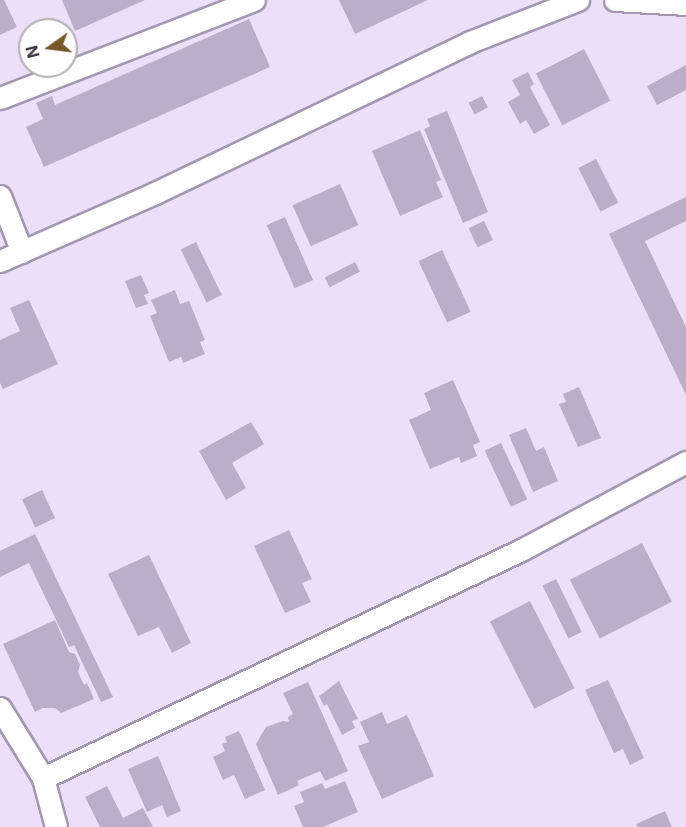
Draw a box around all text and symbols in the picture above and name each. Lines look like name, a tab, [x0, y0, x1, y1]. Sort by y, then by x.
north arrow	[18, 18, 78, 78]
text: N	[21, 44, 44, 60]

